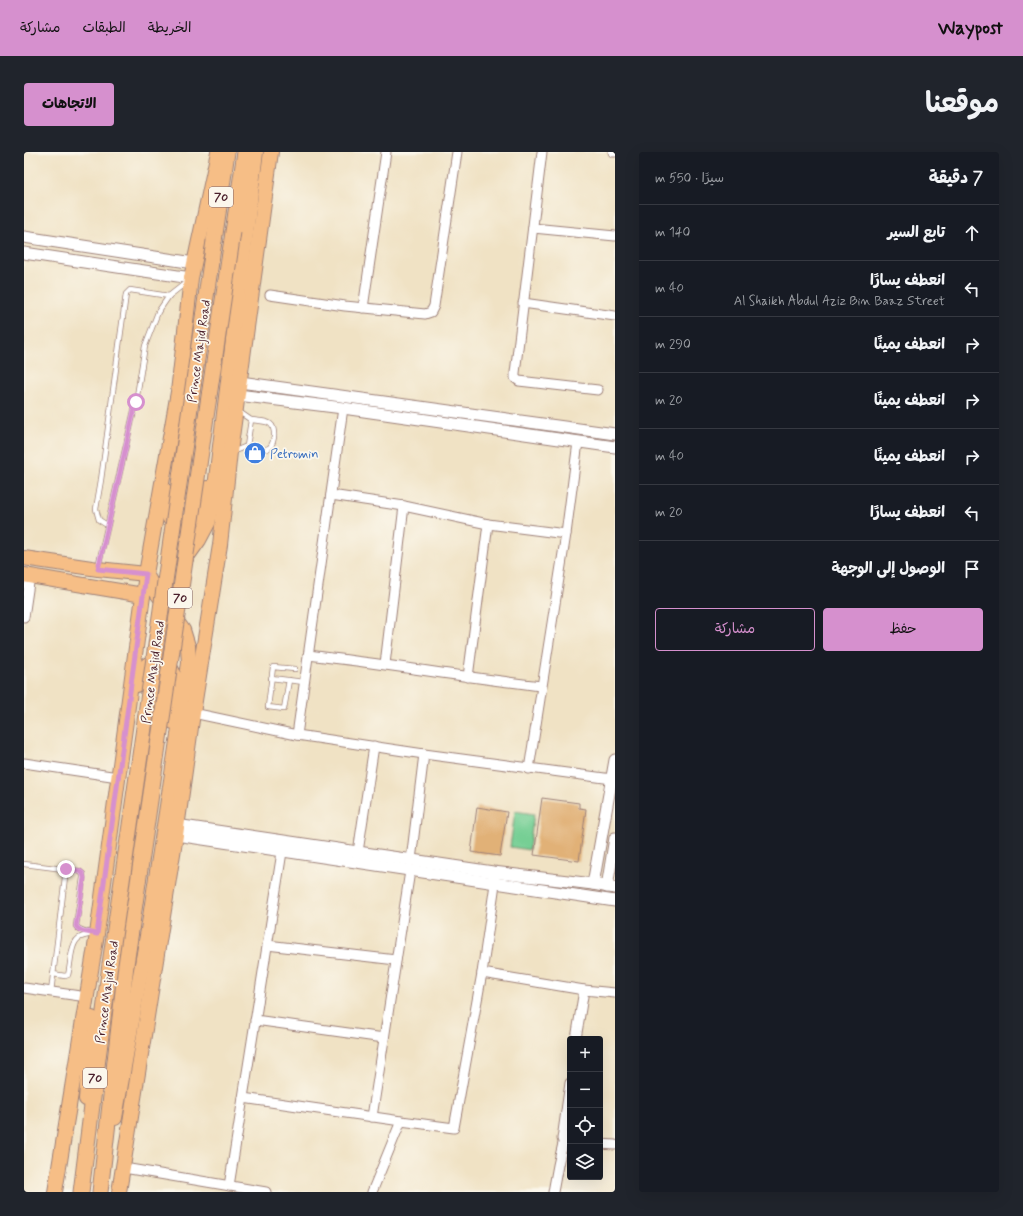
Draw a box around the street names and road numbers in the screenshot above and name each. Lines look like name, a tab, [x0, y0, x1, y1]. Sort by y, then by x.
road number: 70	[209, 187, 233, 207]
street label: Prince Majid Road	[184, 299, 215, 404]
road number: 70	[168, 588, 192, 608]
street label: Prince Majid Road	[138, 620, 169, 725]
street label: Prince Majid Road	[92, 940, 123, 1045]
road number: 70	[83, 1068, 107, 1088]

